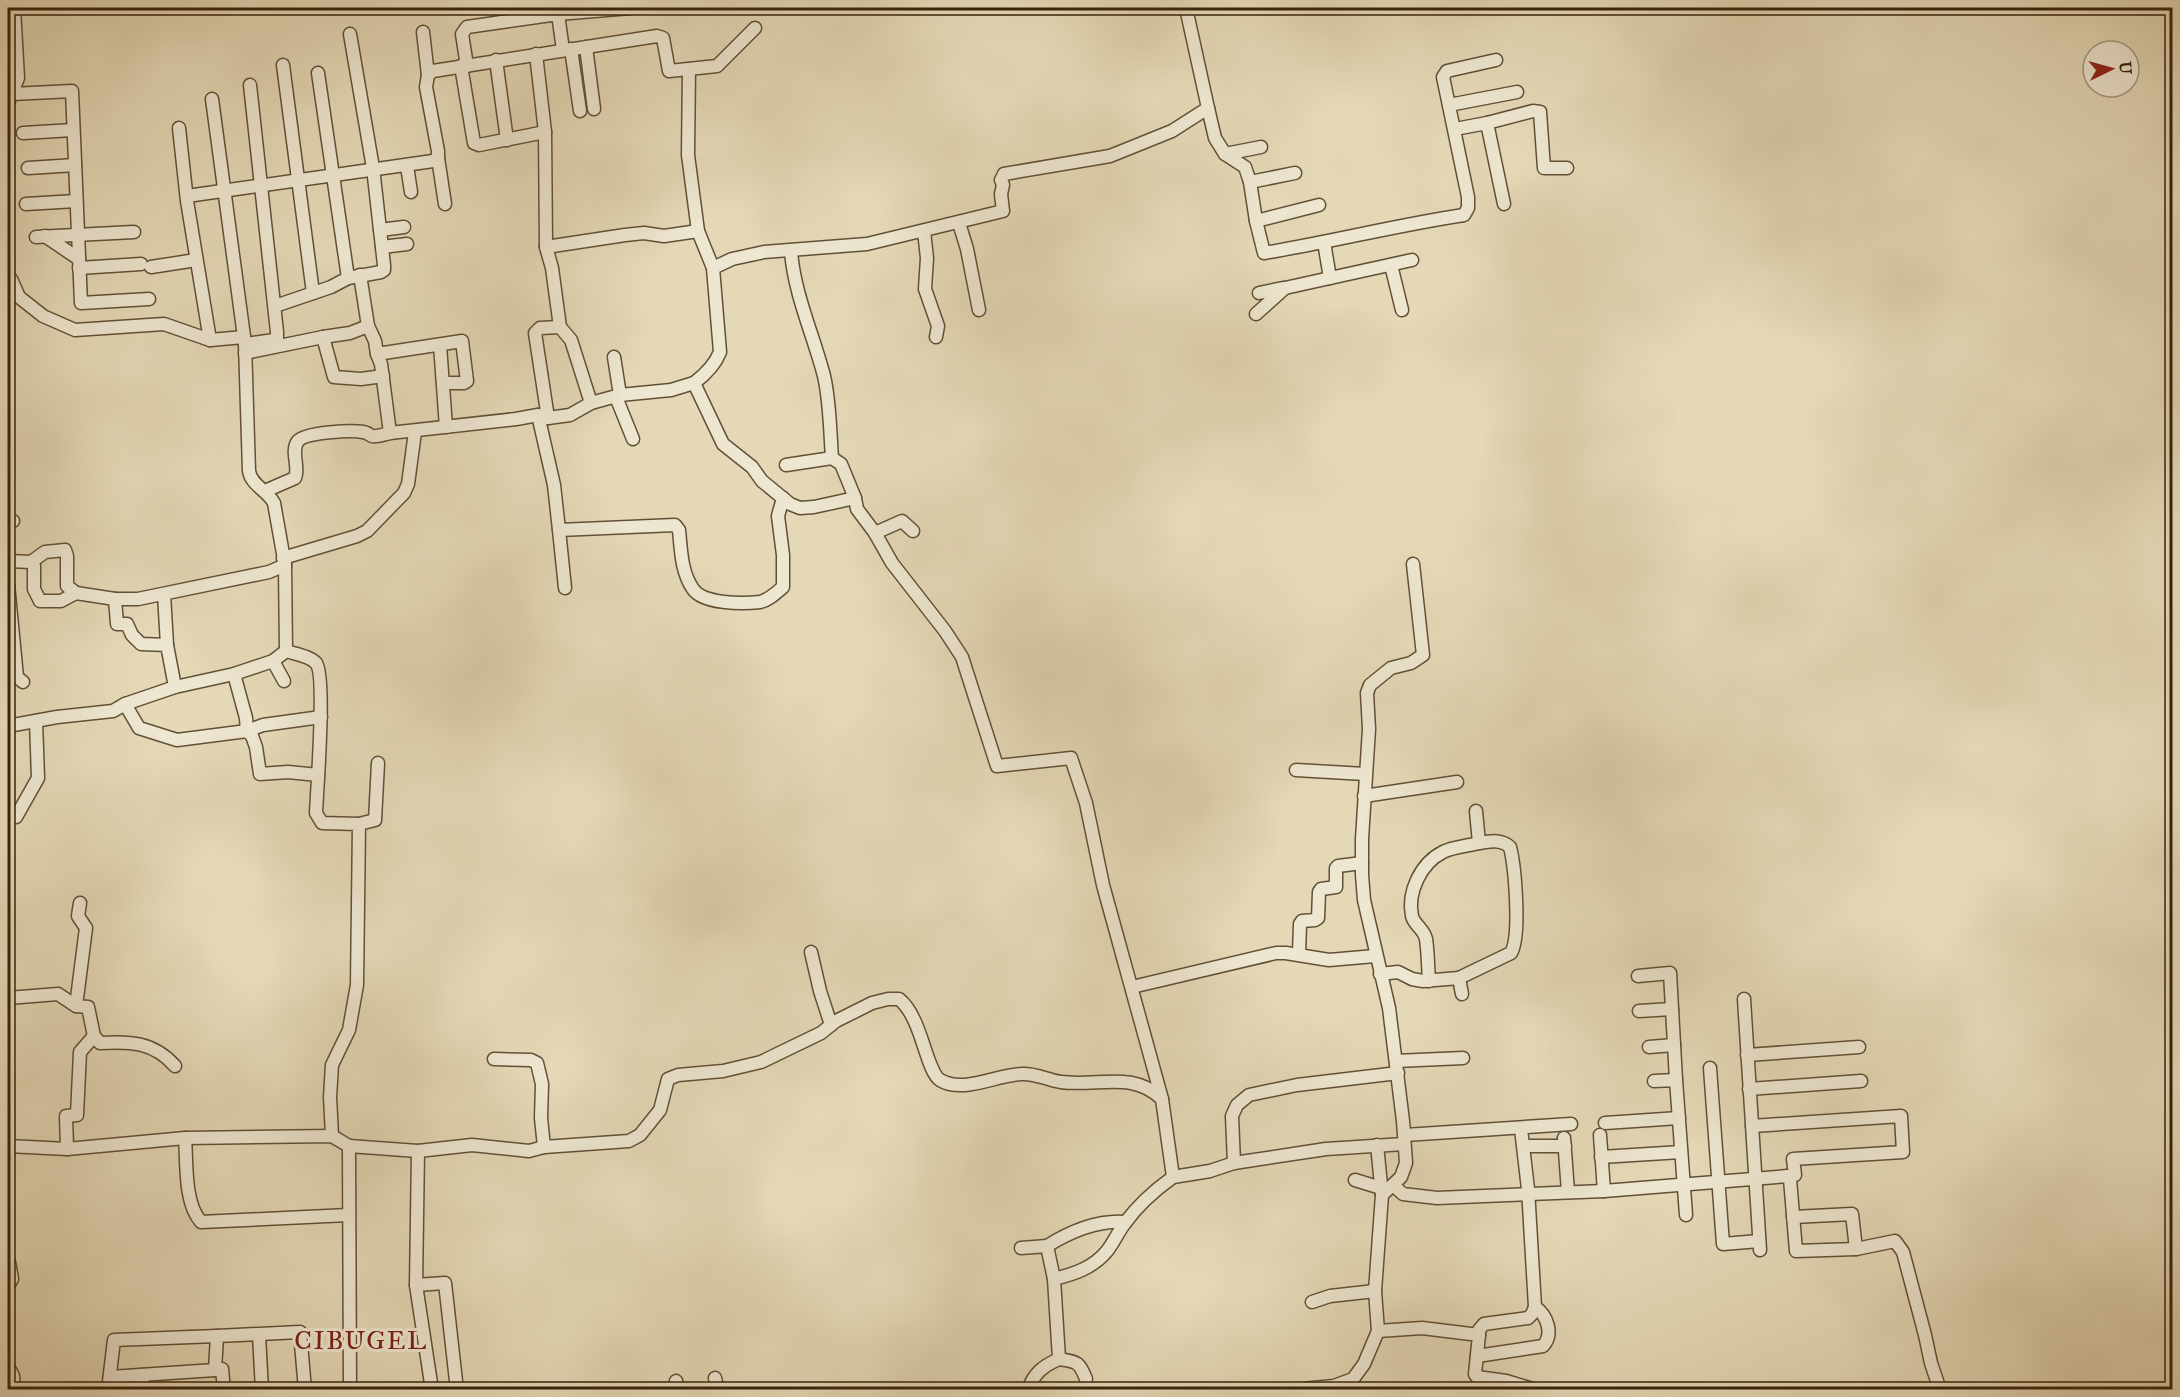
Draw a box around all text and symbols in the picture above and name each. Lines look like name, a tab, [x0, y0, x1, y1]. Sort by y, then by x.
north arrow	[2081, 39, 2141, 99]
text: U	[2115, 61, 2135, 75]
district label: CIBUGEL	[294, 1324, 428, 1356]

